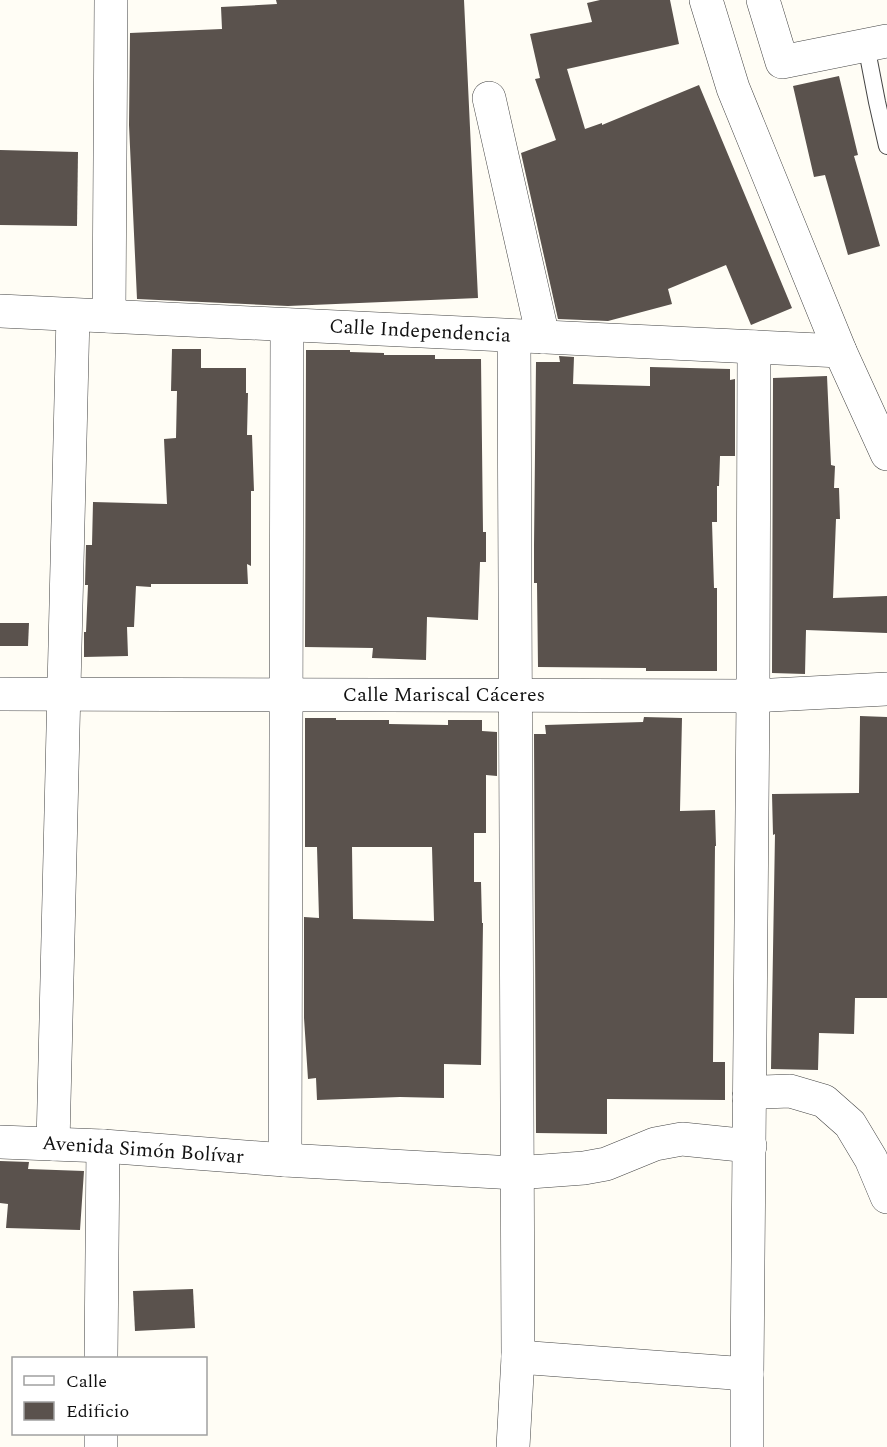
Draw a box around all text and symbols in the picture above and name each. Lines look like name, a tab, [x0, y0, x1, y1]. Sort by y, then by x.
street label: Calle Independencia	[328, 311, 512, 351]
street label: Calle Mariscal Cáceres	[343, 680, 545, 710]
street label: Avenida Simón Bolívar	[41, 1128, 245, 1172]
legend	[12, 1357, 207, 1435]
text: Calle	[66, 1368, 107, 1395]
text: Edificio	[66, 1398, 129, 1425]

